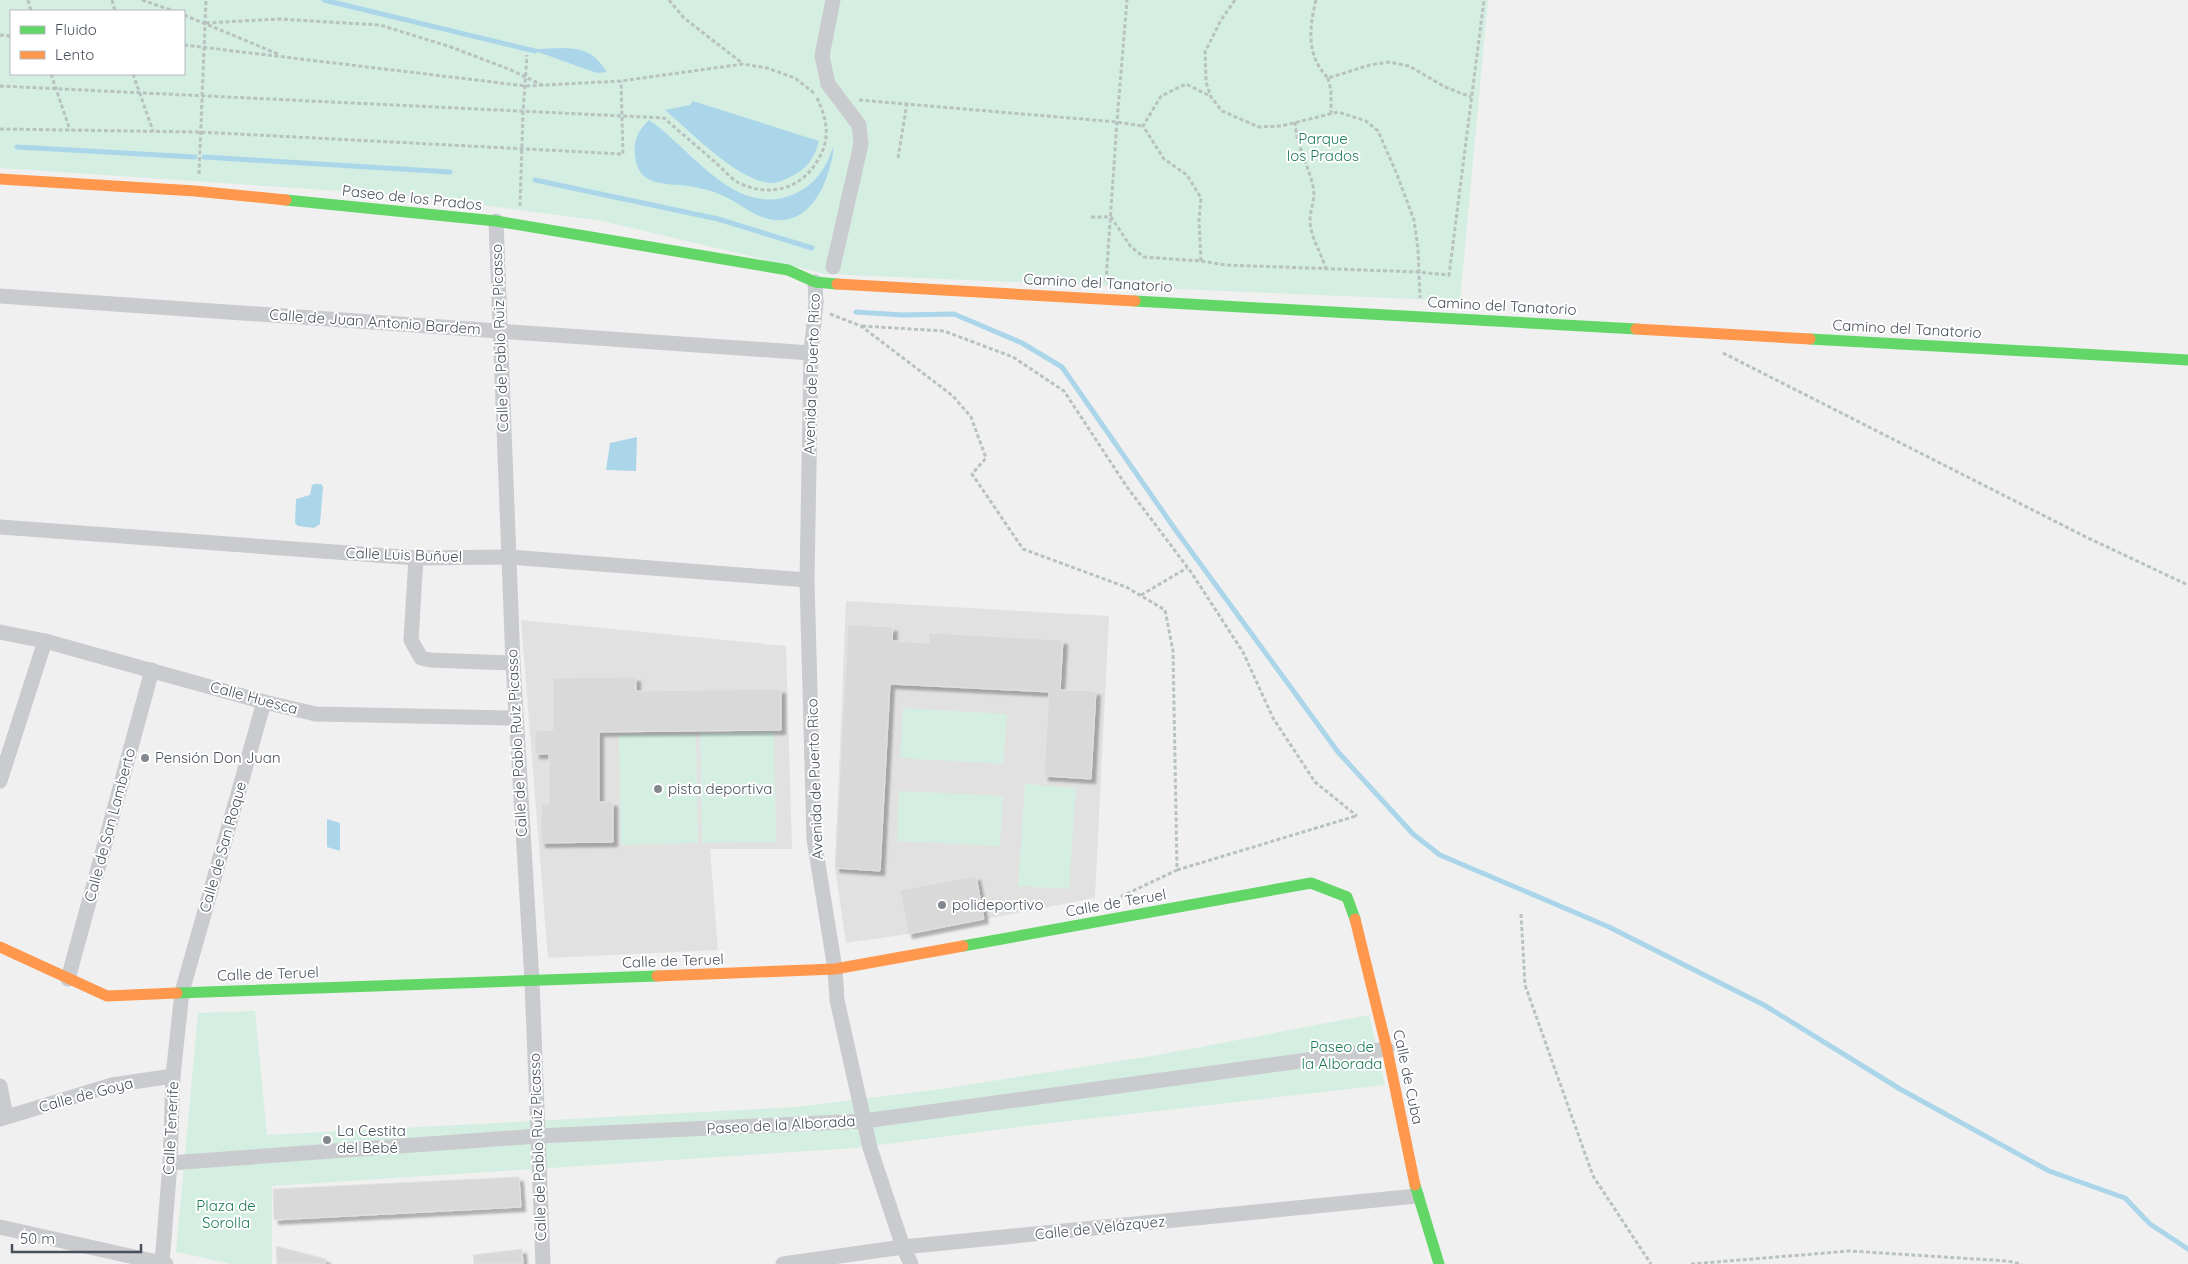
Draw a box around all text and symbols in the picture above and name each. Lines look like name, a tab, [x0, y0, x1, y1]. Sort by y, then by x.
legend	[10, 10, 185, 75]
text: Fluido	[55, 20, 97, 39]
text: Lento	[55, 45, 94, 64]
park label: Parque los Prados	[1287, 129, 1359, 165]
street label: Paseo de los Prados	[341, 181, 483, 214]
street label: Calle de Pablo Ruiz Picasso	[487, 244, 512, 433]
street label: Camino del Tanatorio	[1023, 269, 1173, 296]
street label: Camino del Tanatorio	[1427, 292, 1577, 319]
street label: Avenida de Puerto Rico	[799, 293, 824, 455]
street label: Calle de Juan Antonio Bardem	[269, 305, 481, 338]
street label: Camino del Tanatorio	[1832, 315, 1982, 342]
street label: Calle Luis Buñuel	[345, 543, 463, 566]
street label: Calle de Pablo Ruiz Picasso	[502, 648, 531, 838]
street label: Calle Huesca	[208, 677, 300, 718]
street label: Avenida de Puerto Rico	[802, 698, 827, 860]
street label: Calle de San Lamberto	[80, 746, 139, 904]
place label: Pensión Don Juan	[155, 748, 281, 767]
marker: Pensión Don Juan	[139, 752, 151, 764]
street label: Calle de San Roque	[195, 779, 250, 915]
place label: pista deportiva	[668, 779, 772, 798]
marker: pista deportiva	[652, 783, 664, 795]
street label: Calle de Teruel	[1064, 884, 1168, 921]
place label: polideportivo	[952, 895, 1044, 914]
marker: polideportivo	[936, 899, 948, 911]
street label: Calle de Teruel	[622, 949, 724, 972]
street label: Calle de Teruel	[217, 962, 319, 985]
street label: Calle de Cuba	[1389, 1028, 1428, 1126]
park label: Paseo de la Alborada	[1302, 1037, 1382, 1073]
street label: Calle de Pablo Ruiz Picasso	[525, 1053, 550, 1242]
street label: Calle de Goya	[37, 1073, 135, 1116]
street label: Calle Tenerife	[159, 1081, 182, 1175]
street label: Paseo de la Alborada	[706, 1111, 856, 1138]
place label: La Cestita del Bebé	[337, 1121, 406, 1157]
marker: La Cestita del Bebé	[321, 1134, 333, 1146]
park label: Plaza de Sorolla	[196, 1196, 256, 1232]
street label: Calle de Velázquez	[1034, 1211, 1166, 1244]
scale bar	[12, 1222, 141, 1254]
text: 50 m	[20, 1229, 55, 1248]

